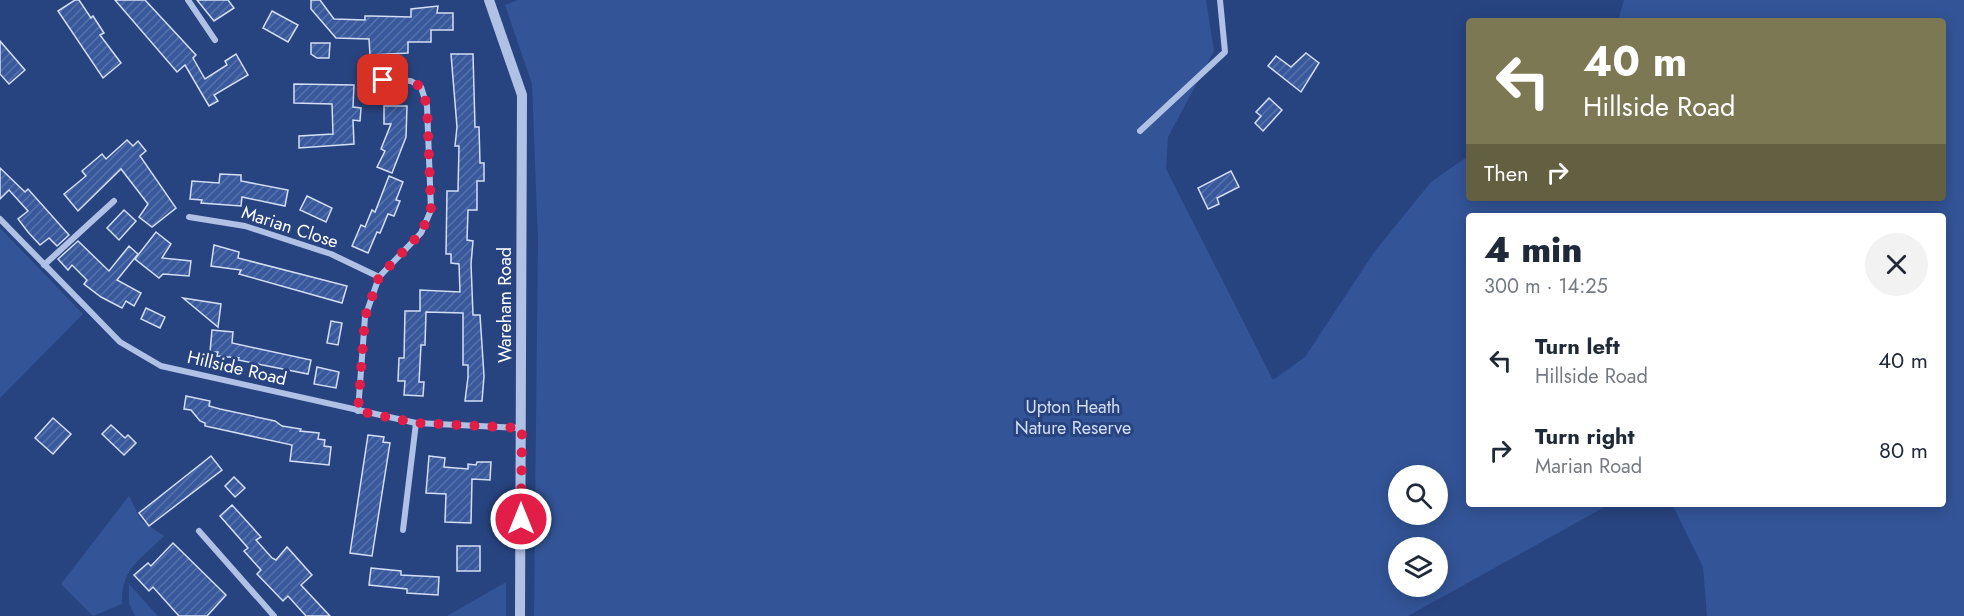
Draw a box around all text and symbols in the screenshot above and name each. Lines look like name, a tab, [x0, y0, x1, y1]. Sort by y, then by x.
text: 40 m	[1583, 31, 1687, 92]
icon: left	[1484, 42, 1562, 120]
pin	[357, 54, 408, 105]
icon: arrive	[366, 63, 399, 96]
text: Hillside Road	[1583, 87, 1735, 126]
icon: right	[1541, 156, 1574, 189]
text: Then	[1484, 157, 1529, 189]
street label: Marian Close	[238, 199, 342, 255]
text: 4 min	[1484, 223, 1582, 275]
button: close	[1865, 233, 1928, 296]
street label: Wareham Road	[492, 247, 518, 363]
text: 300 m · 14:25	[1484, 272, 1608, 301]
text: Turn left	[1535, 330, 1620, 362]
street label: Hillside Road	[185, 344, 289, 392]
icon: left	[1484, 344, 1517, 377]
text: 40 m	[1878, 344, 1928, 376]
text: Hillside Road	[1535, 362, 1648, 391]
park label: Upton Heath Nature Reserve	[1015, 394, 1131, 441]
text: Turn right	[1535, 420, 1635, 452]
icon: right	[1484, 434, 1517, 467]
text: 80 m	[1879, 434, 1928, 466]
text: Marian Road	[1535, 452, 1642, 481]
map controls	[1388, 465, 1448, 597]
button: search	[1388, 465, 1448, 525]
position arrow	[489, 487, 553, 551]
button: layers	[1388, 537, 1448, 597]

